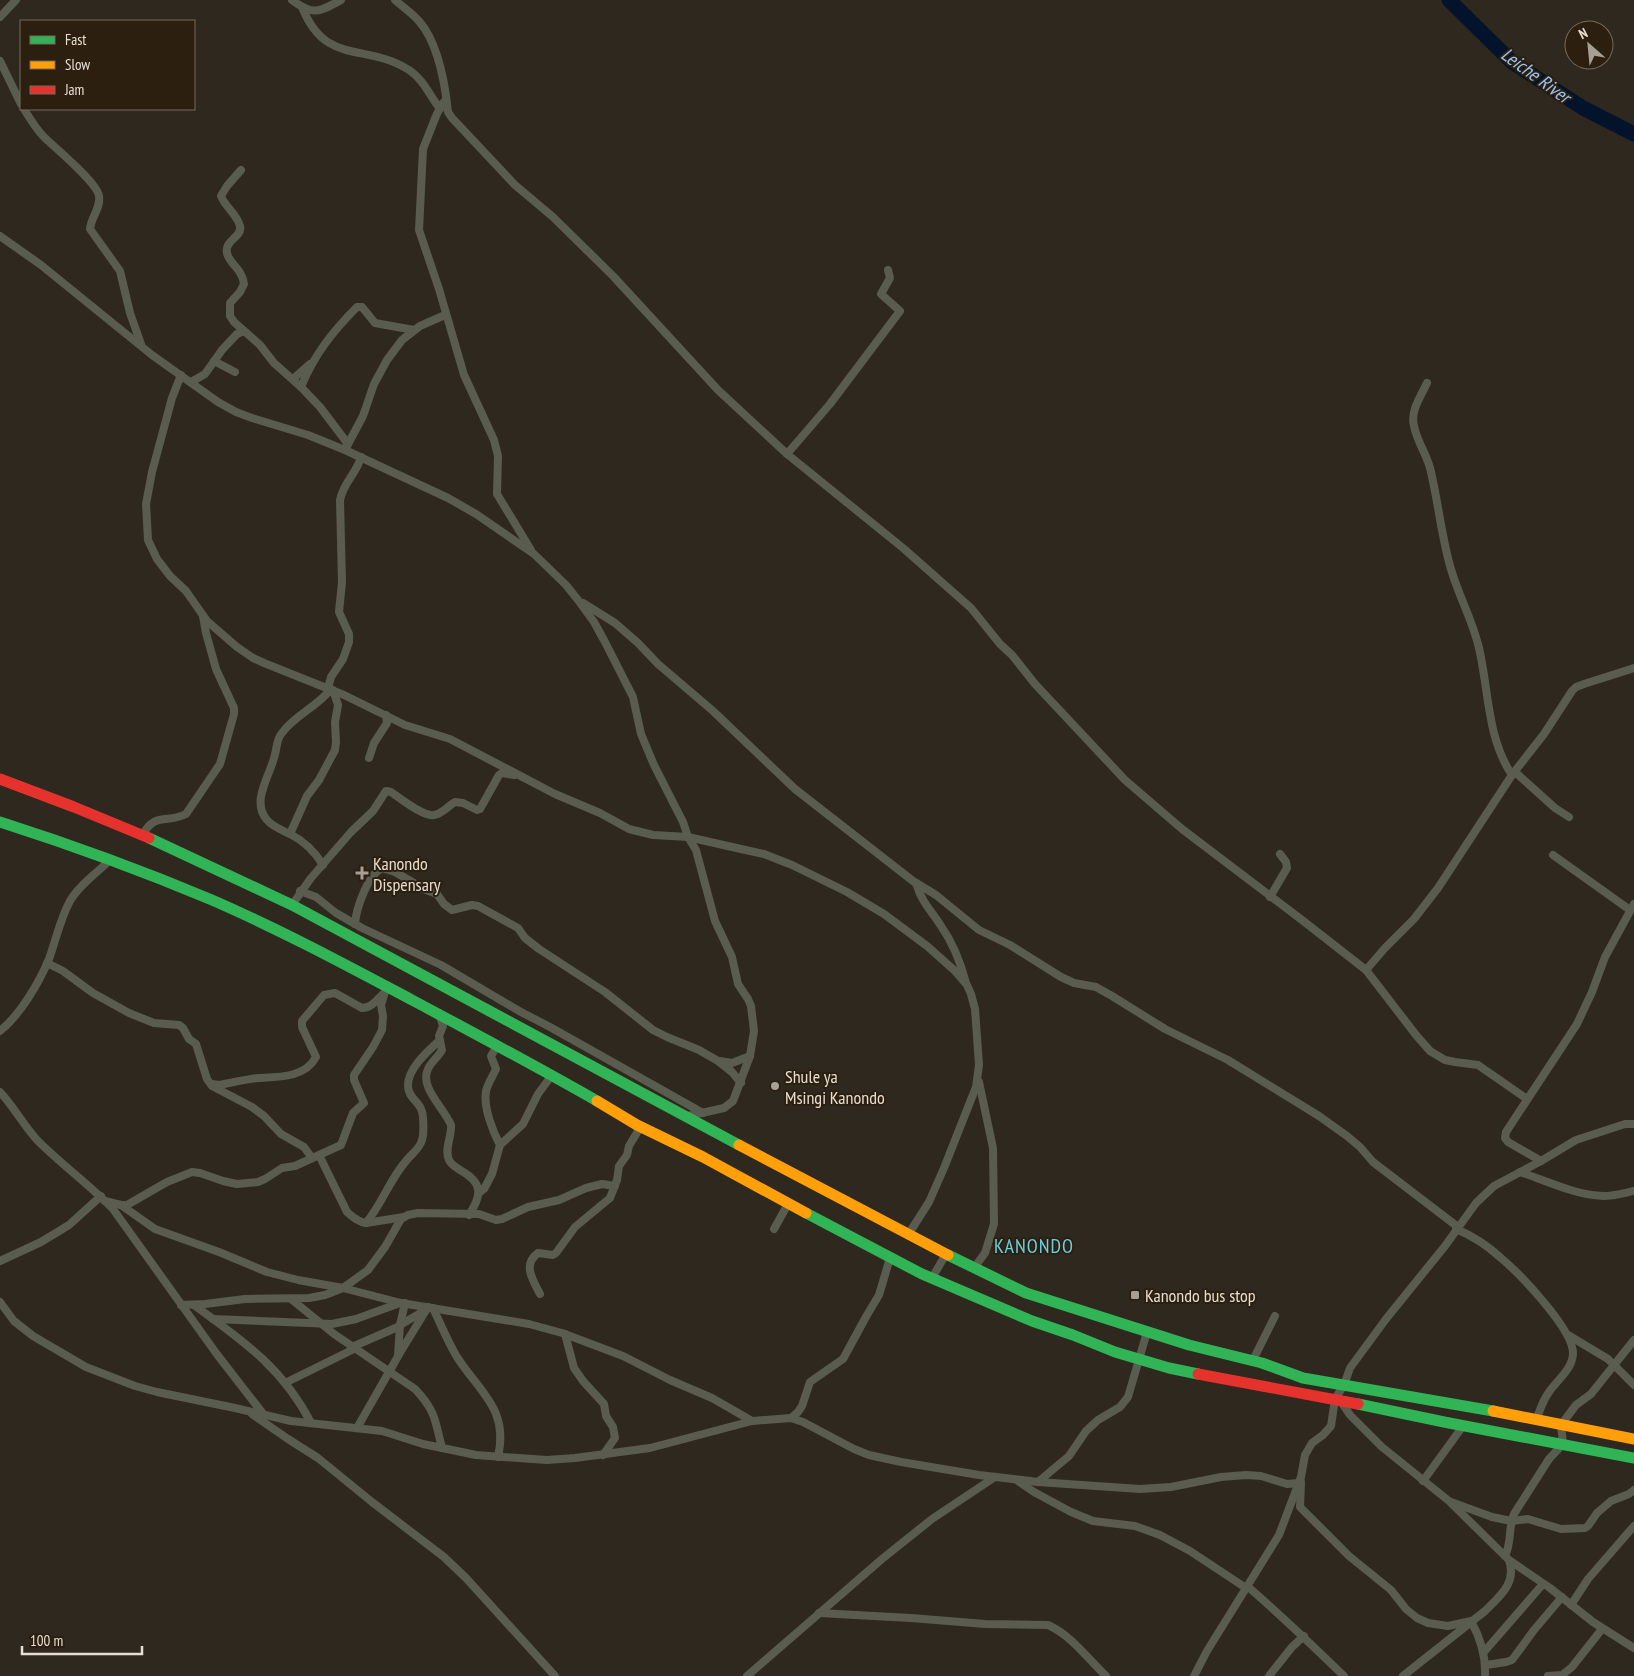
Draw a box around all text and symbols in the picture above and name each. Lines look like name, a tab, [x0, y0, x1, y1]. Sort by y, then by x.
legend	[20, 20, 195, 110]
north arrow	[1564, 20, 1614, 70]
text: N	[1576, 24, 1591, 43]
text: Fast	[65, 30, 86, 49]
water label: Leiche River	[1497, 42, 1578, 110]
text: Slow	[65, 55, 90, 74]
text: Jam	[64, 80, 84, 99]
place label: Kanondo Dispensary	[373, 852, 441, 896]
marker: Kanondo Dispensary	[355, 866, 369, 880]
place label: Shule ya Msingi Kanondo	[785, 1065, 885, 1109]
marker: Shule ya Msingi Kanondo	[769, 1080, 781, 1092]
district label: KANONDO	[994, 1233, 1074, 1259]
place label: Kanondo bus stop	[1145, 1284, 1256, 1307]
marker: Kanondo bus stop	[1129, 1289, 1141, 1301]
scale bar	[22, 1624, 142, 1656]
text: 100 m	[30, 1631, 63, 1650]

